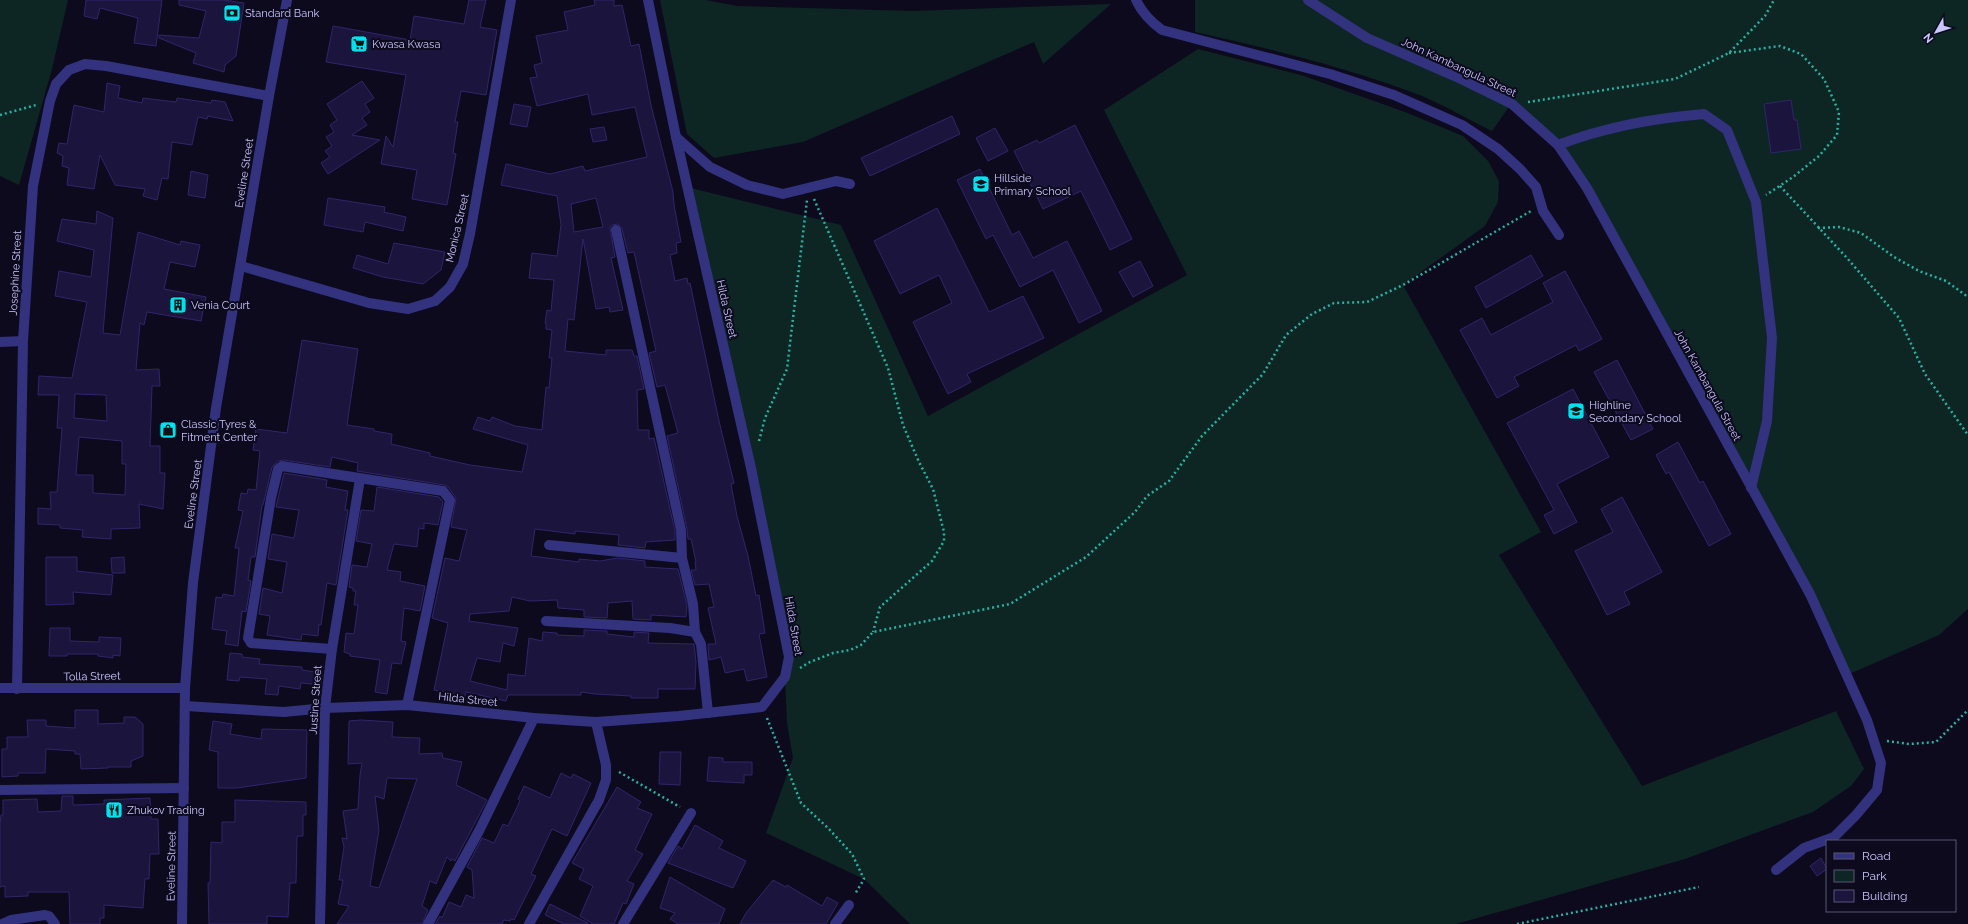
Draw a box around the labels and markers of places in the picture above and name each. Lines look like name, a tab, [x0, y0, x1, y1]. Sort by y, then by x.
bank icon: Standard Bank	[222, 3, 242, 23]
place label: Standard Bank	[245, 7, 320, 20]
supermarket icon: Kwasa Kwasa	[349, 34, 369, 54]
place label: Kwasa Kwasa	[372, 38, 440, 51]
place label: Hillside Primary School	[994, 172, 1071, 198]
school or university icon: Hillside Primary School	[971, 174, 991, 194]
building icon: Venia Court	[168, 295, 188, 315]
place label: Venia Court	[191, 299, 250, 312]
place label: Highline Secondary School	[1589, 399, 1681, 425]
school or university icon: Highline Secondary School	[1566, 401, 1586, 421]
place label: Classic Tyres & Fitment Center	[181, 418, 257, 444]
shop icon: Classic Tyres & Fitment Center	[158, 420, 178, 440]
restaurant icon: Zhukov Trading	[104, 800, 124, 820]
place label: Zhukov Trading	[127, 804, 205, 817]

